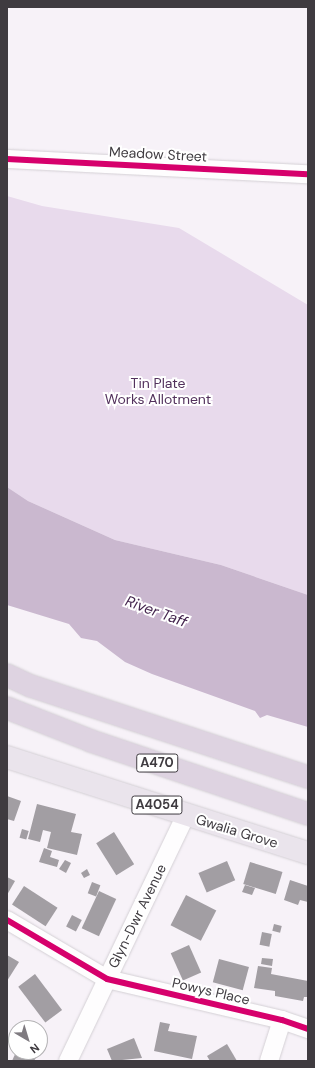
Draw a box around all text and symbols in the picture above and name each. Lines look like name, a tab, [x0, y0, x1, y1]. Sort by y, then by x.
street label: Meadow Street	[109, 143, 207, 165]
park label: Tin Plate Works Allotment	[105, 375, 211, 408]
water label: River Taff	[123, 592, 189, 632]
road number: A470	[136, 752, 178, 774]
road number: A4054	[131, 794, 183, 816]
street label: Gwalia Grove	[194, 811, 280, 851]
street label: Glyn-Dwr Avenue	[104, 861, 170, 971]
street label: Powys Place	[170, 974, 252, 1008]
north arrow	[8, 1020, 48, 1060]
text: N	[27, 1041, 42, 1057]

